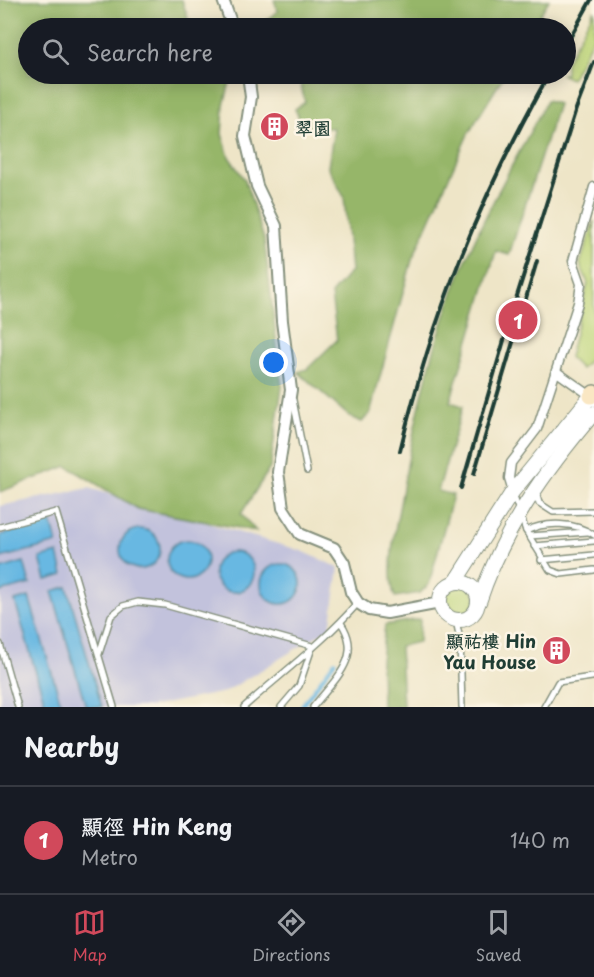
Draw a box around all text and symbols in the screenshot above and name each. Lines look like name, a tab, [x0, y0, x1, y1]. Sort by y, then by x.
search box	[18, 18, 576, 84]
icon: search	[39, 35, 72, 68]
text: Search here	[87, 35, 213, 68]
building icon: 翠園	[258, 111, 290, 143]
place label: 翠園	[295, 114, 331, 141]
pin: 1	[498, 298, 538, 342]
your location	[259, 348, 288, 377]
place label: 顯祐樓 Hin Yau House	[443, 627, 536, 675]
building icon: 顯祐樓 Hin Yau House	[541, 634, 573, 666]
text: Nearby	[24, 727, 119, 766]
text: 顯徑 Hin Keng	[81, 809, 232, 842]
text: 1	[39, 825, 48, 855]
text: 140 m	[510, 825, 570, 855]
text: Metro	[81, 842, 138, 872]
tab: Map	[73, 906, 107, 966]
tab: Directions	[252, 906, 330, 966]
tab: Saved	[476, 906, 521, 966]

